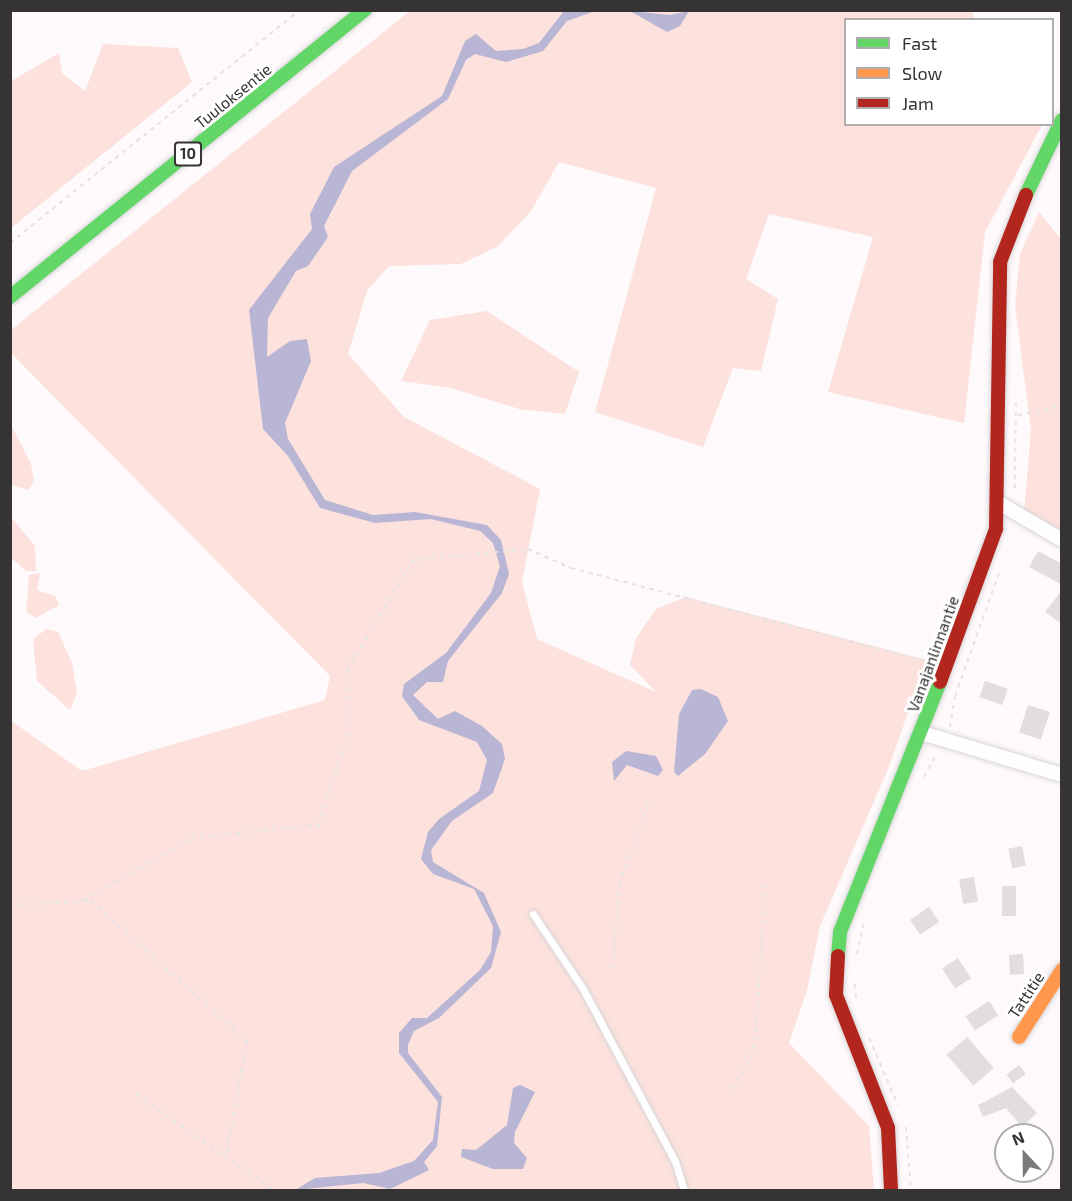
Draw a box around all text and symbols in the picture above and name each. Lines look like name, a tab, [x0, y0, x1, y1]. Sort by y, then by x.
legend	[844, 18, 1054, 126]
text: Fast	[902, 32, 937, 54]
street label: Tuuloksentie	[191, 59, 275, 133]
text: Slow	[902, 62, 942, 84]
text: Jam	[902, 92, 934, 114]
road number: 10	[173, 142, 203, 166]
street label: Vanajanlinnantie	[903, 593, 963, 715]
street label: Tattitie	[1004, 968, 1048, 1022]
north arrow	[994, 1123, 1054, 1183]
text: N	[1009, 1127, 1027, 1149]

